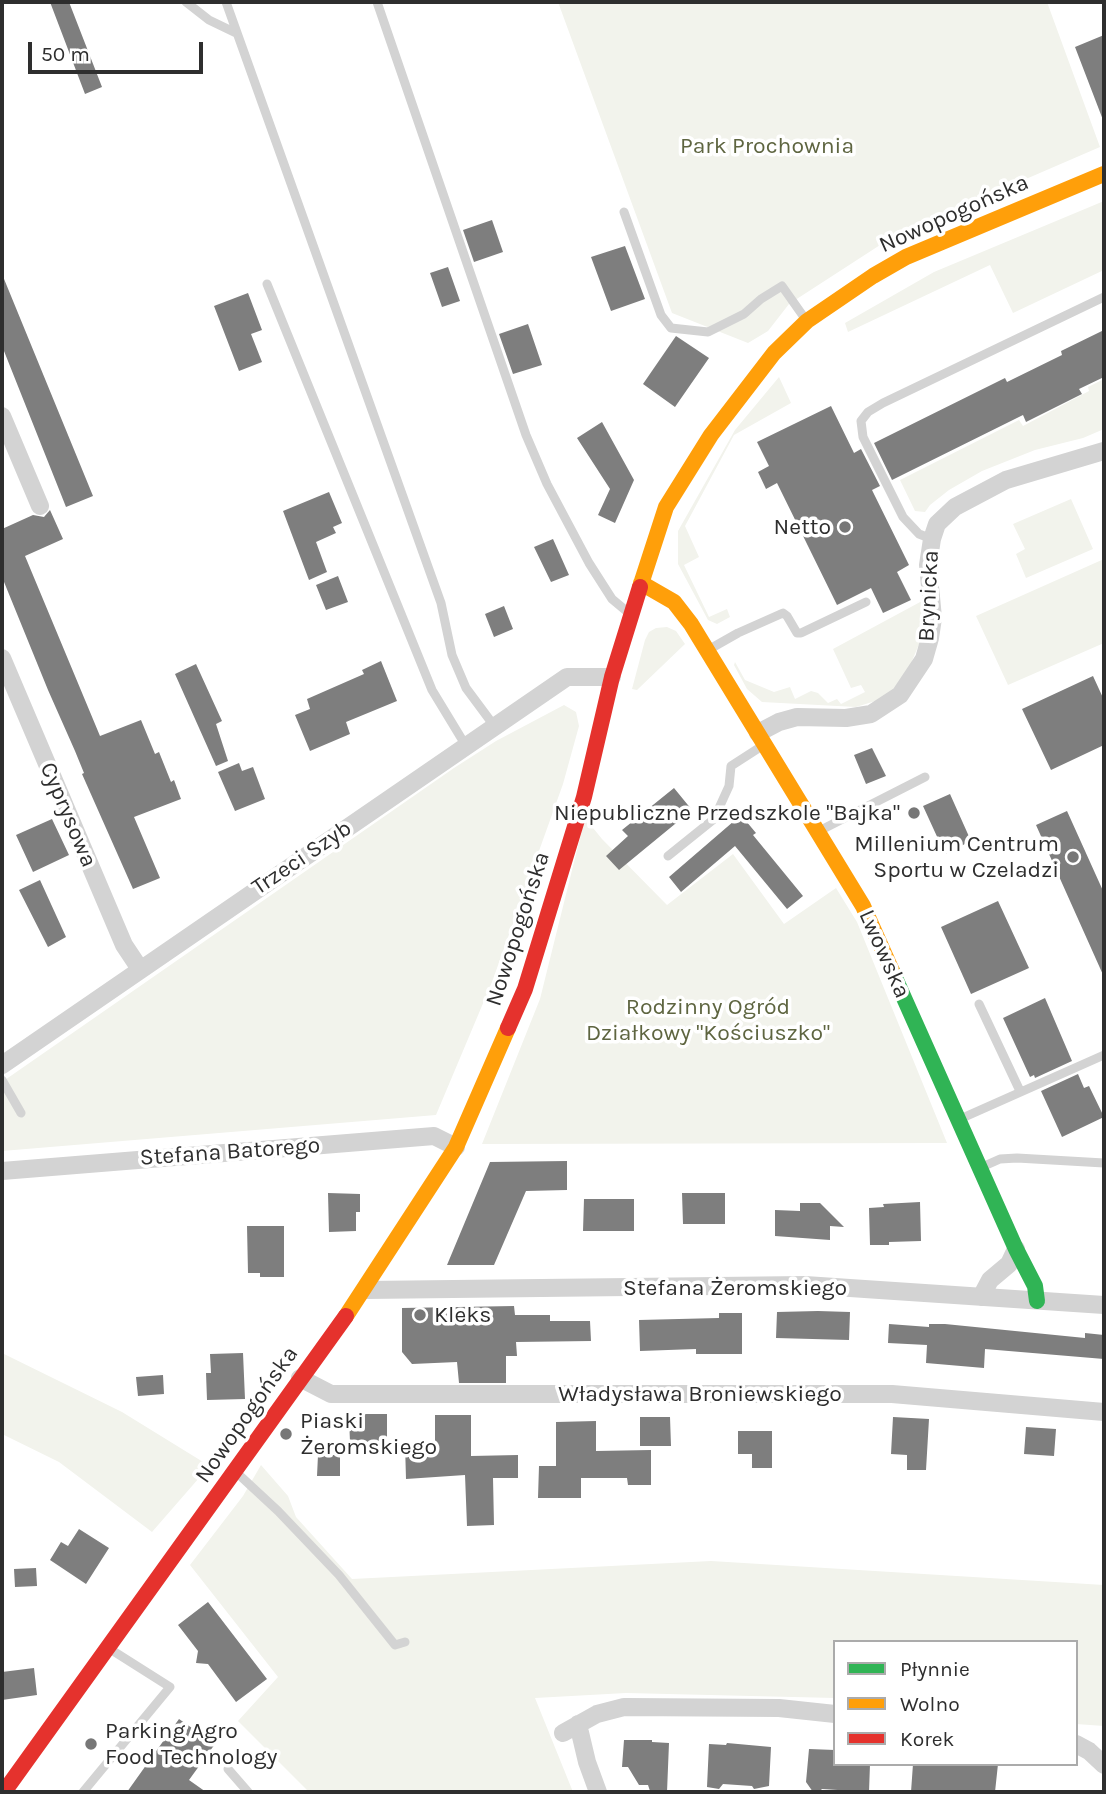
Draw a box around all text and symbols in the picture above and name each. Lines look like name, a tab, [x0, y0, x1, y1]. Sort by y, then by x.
scale bar	[32, 28, 206, 72]
text: 50 m	[41, 42, 90, 66]
park label: Park Prochownia	[680, 132, 854, 160]
street label: Nowopogońska	[875, 169, 1033, 259]
place label: Netto	[774, 513, 831, 541]
marker: Netto	[837, 519, 853, 535]
street label: Brynicka	[913, 550, 945, 642]
street label: Cyprysowa	[34, 758, 102, 872]
place label: Niepubliczne Przedszkole "Bajka"	[554, 799, 900, 827]
marker: Niepubliczne Przedszkole "Bajka"	[906, 805, 922, 821]
street label: Trzeci Szyb	[247, 815, 357, 901]
place label: Millenium Centrum Sportu w Czeladzi	[854, 830, 1059, 884]
street label: Nowopogońska	[480, 848, 556, 1010]
marker: Millenium Centrum Sportu w Czeladzi	[1065, 849, 1081, 865]
street label: Lwowska	[852, 906, 916, 1002]
park label: Rodzinny Ogród Działkowy "Kościuszko"	[586, 993, 830, 1047]
street label: Stefana Batorego	[139, 1132, 321, 1172]
street label: Stefana Żeromskiego	[623, 1274, 847, 1302]
place label: Kleks	[434, 1301, 491, 1329]
marker: Kleks	[412, 1307, 428, 1323]
street label: Nowopogońska	[190, 1341, 304, 1489]
street label: Władysława Broniewskiego	[558, 1380, 842, 1408]
place label: Piaski Żeromskiego	[300, 1407, 437, 1461]
marker: Piaski Żeromskiego	[278, 1426, 294, 1442]
legend	[833, 1640, 1078, 1766]
text: Płynnie	[900, 1657, 970, 1681]
text: Wolno	[900, 1692, 960, 1716]
place label: Parking Agro Food Technology	[105, 1717, 277, 1771]
text: Korek	[900, 1727, 954, 1751]
marker: Parking Agro Food Technology	[83, 1736, 99, 1752]

